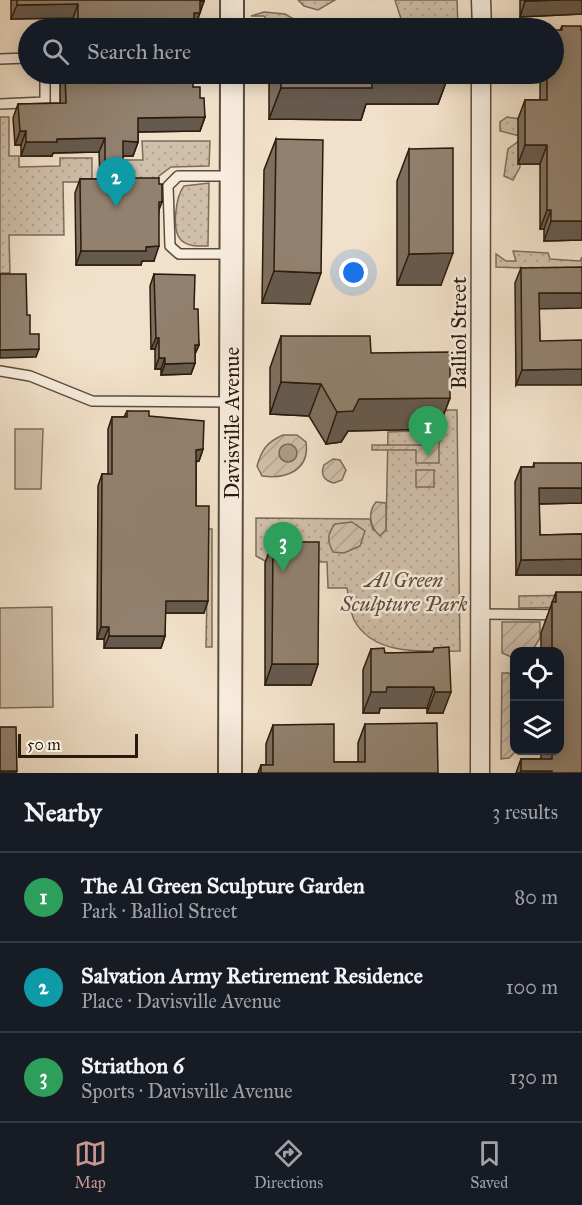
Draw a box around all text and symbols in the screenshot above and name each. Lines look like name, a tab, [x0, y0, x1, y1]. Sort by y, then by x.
search box	[18, 18, 564, 84]
icon: search	[39, 35, 72, 68]
text: Search here	[87, 38, 191, 65]
pin: 2	[96, 158, 136, 207]
your location	[339, 258, 368, 287]
street label: Balliol Street	[446, 276, 472, 389]
street label: Davisville Avenue	[219, 347, 245, 499]
pin: 1	[408, 406, 448, 456]
pin: 3	[264, 522, 302, 572]
park label: Al Green Sculpture Park	[339, 567, 468, 617]
map controls	[510, 647, 564, 755]
button: locate	[510, 647, 564, 701]
button: layers	[510, 701, 564, 755]
scale bar	[18, 731, 138, 758]
text: 50 m	[27, 735, 61, 754]
text: Nearby	[24, 796, 102, 828]
text: 3 results	[492, 800, 558, 824]
text: The Al Green Sculpture Garden	[81, 872, 365, 899]
text: 1	[40, 885, 47, 909]
text: 80 m	[515, 885, 558, 909]
text: Park · Balliol Street	[81, 899, 238, 923]
text: Salvation Army Retirement Residence	[81, 962, 423, 989]
text: 2	[39, 975, 48, 999]
text: 100 m	[506, 975, 558, 999]
text: Place · Davisville Avenue	[81, 989, 281, 1013]
text: Striathon 6	[81, 1052, 184, 1079]
text: 3	[40, 1065, 48, 1089]
text: 130 m	[509, 1065, 558, 1089]
text: Sports · Davisville Avenue	[81, 1079, 293, 1103]
tab: Map	[74, 1137, 107, 1192]
tab: Directions	[254, 1137, 323, 1192]
tab: Saved	[470, 1137, 508, 1192]

